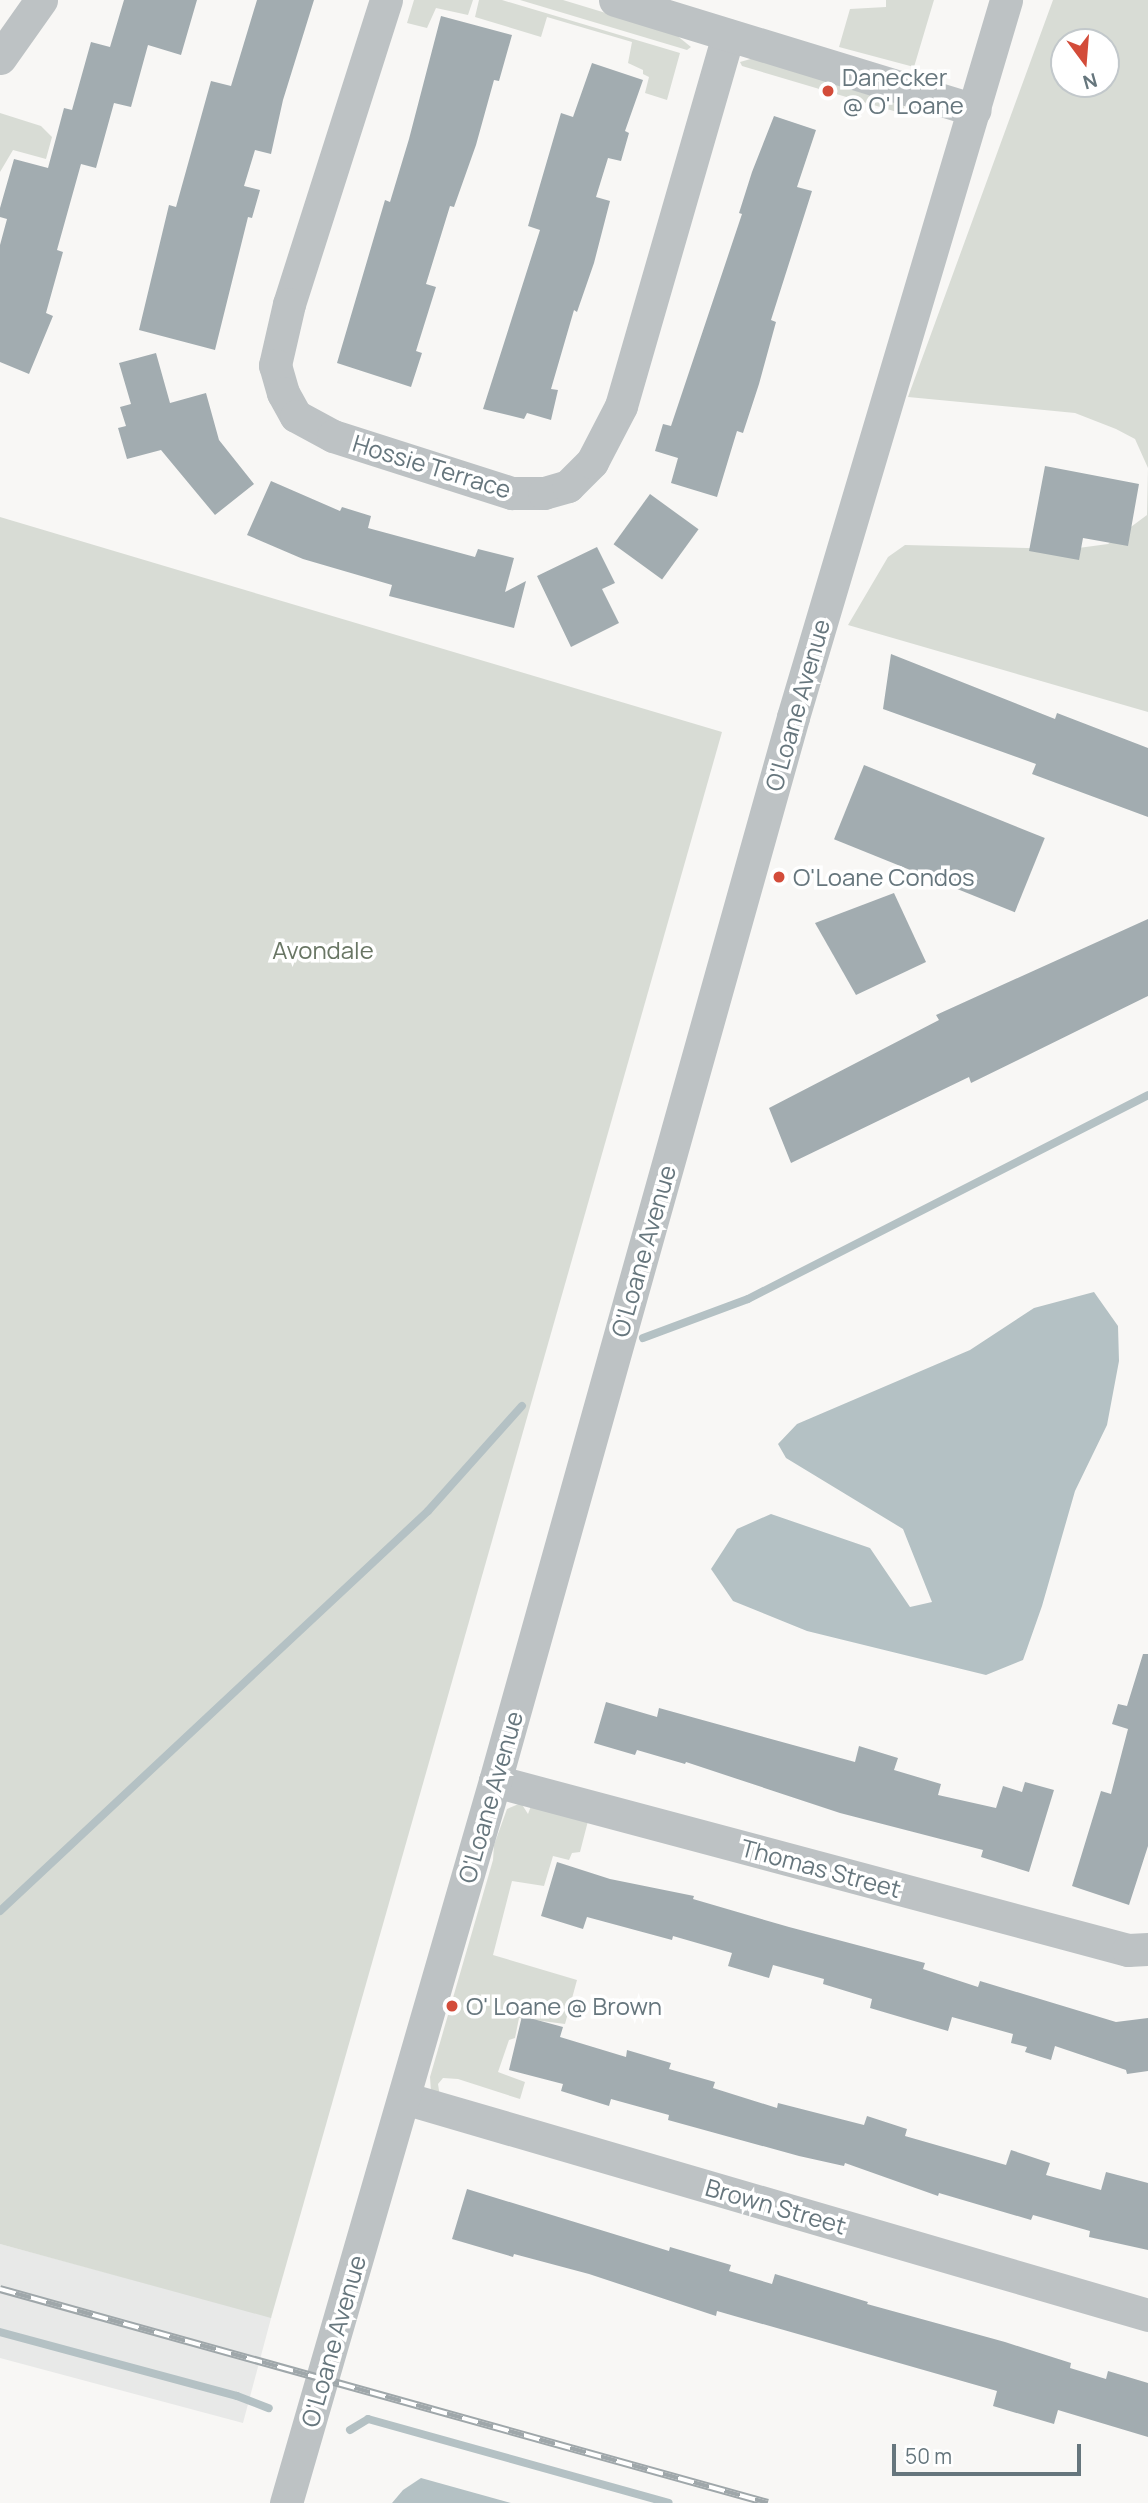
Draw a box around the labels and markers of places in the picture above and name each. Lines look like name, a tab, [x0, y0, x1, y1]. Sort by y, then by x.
place label: Danecker @ O' Loane	[842, 63, 964, 119]
marker: Danecker @ O' Loane	[820, 83, 836, 99]
place label: O'Loane Condos	[793, 863, 975, 891]
marker: O'Loane Condos	[771, 869, 787, 885]
place label: O' Loane @ Brown	[466, 1992, 662, 2020]
marker: O' Loane @ Brown	[444, 1998, 460, 2014]

